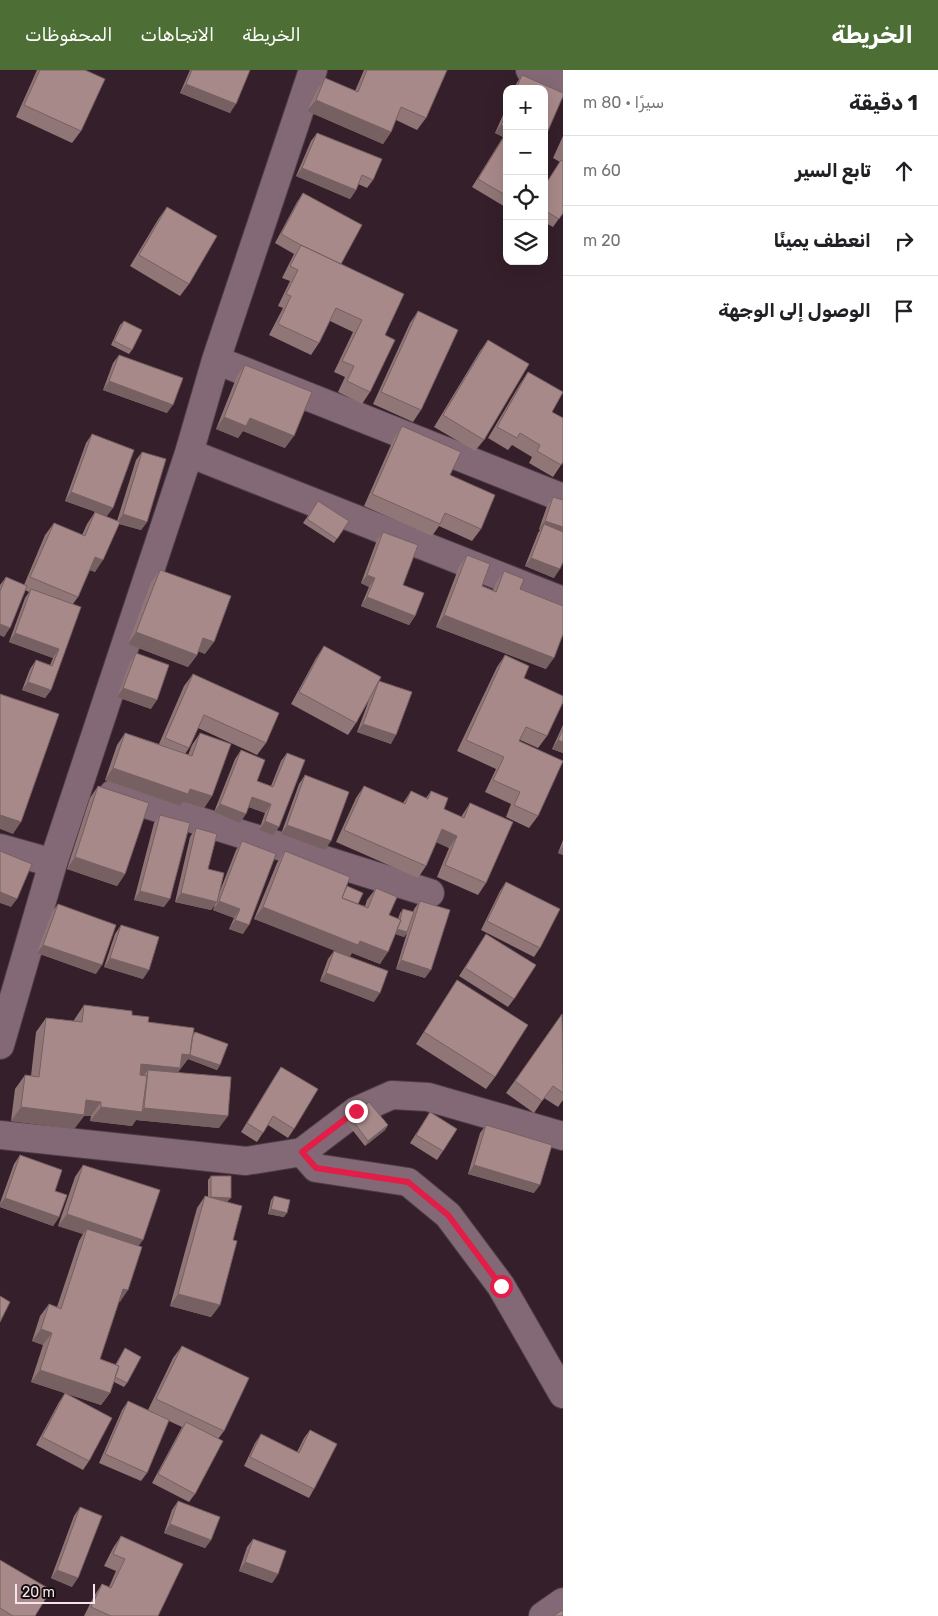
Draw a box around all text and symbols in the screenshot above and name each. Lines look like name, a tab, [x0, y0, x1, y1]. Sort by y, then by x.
text: الخريطة	[832, 21, 913, 49]
text: المحفوظات	[25, 24, 112, 46]
text: الاتجاهات	[140, 24, 214, 46]
text: الخريطة	[242, 24, 301, 46]
map controls	[503, 85, 548, 265]
button: +	[503, 85, 548, 130]
text: 1 دقيقة	[849, 90, 918, 115]
text: سيرًا · 80 m	[583, 93, 664, 112]
button: −	[503, 130, 548, 175]
icon: ahead	[890, 157, 918, 185]
text: تابع السير	[795, 159, 871, 182]
text: 60 m	[583, 161, 621, 180]
button: locate	[503, 175, 548, 220]
button: layers	[503, 220, 548, 265]
icon: right	[890, 227, 918, 255]
text: انعطف يمينًا	[774, 229, 871, 252]
text: 20 m	[583, 231, 621, 250]
icon: arrive	[890, 297, 918, 325]
text: الوصول إلى الوجهة	[718, 299, 871, 322]
route end	[345, 1100, 368, 1123]
route start	[490, 1275, 513, 1298]
scale bar	[15, 1581, 95, 1604]
text: 20 m	[22, 1584, 55, 1601]

